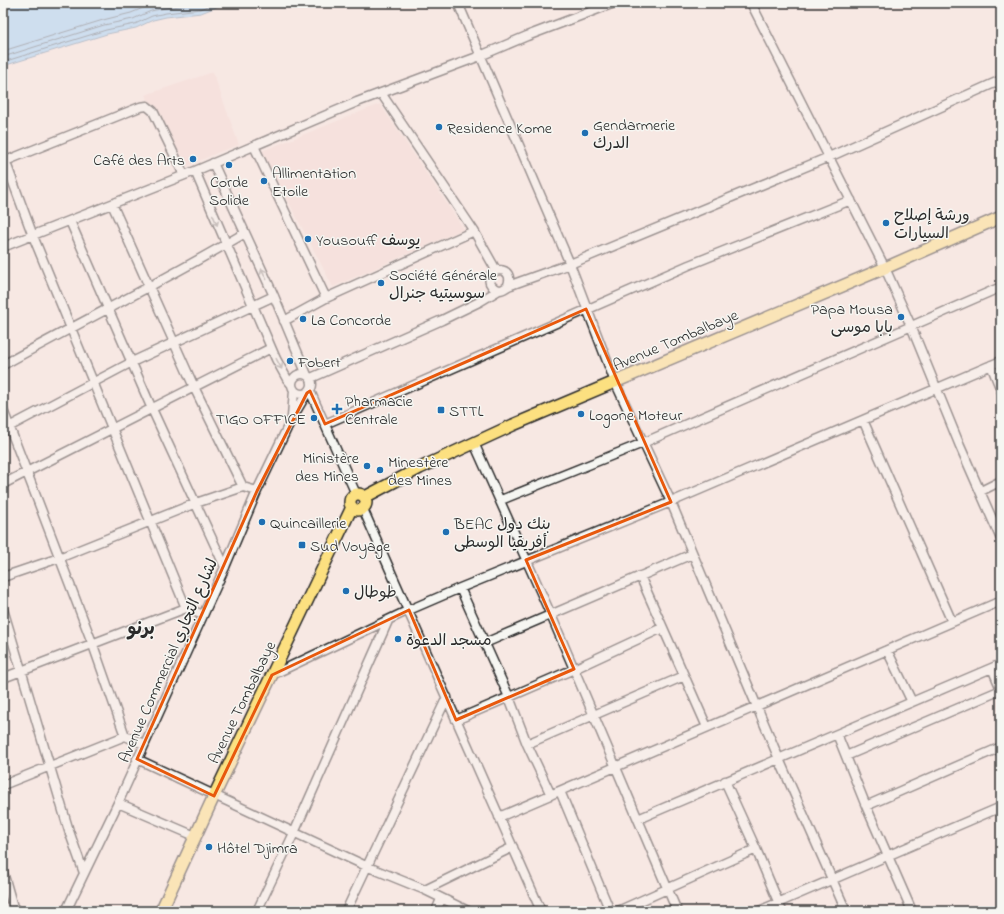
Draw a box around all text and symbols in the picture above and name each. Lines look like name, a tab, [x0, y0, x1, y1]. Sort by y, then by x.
place label: Gendarmerie الدرك	[593, 114, 676, 156]
place label: Residence Kome	[447, 117, 553, 141]
marker: Residence Kome	[434, 122, 444, 132]
marker: Gendarmerie الدرك	[580, 128, 590, 138]
place label: Café des Arts	[93, 149, 185, 173]
marker: Café des Arts	[188, 154, 198, 164]
marker: Corde Solide	[224, 160, 234, 170]
place label: Allimentation Etoile	[272, 162, 356, 204]
place label: Corde Solide	[209, 171, 250, 213]
marker: Allimentation Etoile	[259, 176, 269, 186]
place label: ورشة إصلاح السيارات	[894, 204, 970, 246]
one-way arrow	[212, 213, 220, 225]
marker: ورشة إصلاح السيارات	[881, 218, 891, 228]
place label: Yousouff يوسف	[316, 229, 420, 253]
marker: Yousouff يوسف	[303, 234, 313, 244]
place label: Société Générale سوسيتيه جنرال	[389, 264, 498, 306]
one-way arrow	[260, 269, 267, 281]
marker: Société Générale سوسيتيه جنرال	[376, 278, 386, 288]
place label: Papa Mousa بابا موسى	[811, 298, 893, 340]
street label: Avenue Tombalbaye	[609, 303, 743, 378]
place label: La Concorde	[311, 309, 392, 333]
marker: Papa Mousa بابا موسى	[896, 312, 906, 322]
marker: La Concorde	[298, 314, 308, 324]
place label: Fobert	[297, 351, 341, 375]
marker: Fobert	[285, 356, 295, 366]
one-way arrow	[276, 358, 283, 370]
place label: Pharmacie Centrale	[345, 390, 414, 432]
place label: STTL	[449, 400, 484, 424]
marker: Pharmacie Centrale	[332, 404, 342, 414]
place label: Logone Moteur	[589, 404, 682, 428]
marker: STTL	[436, 405, 446, 415]
place label: TIGO OFFICE	[216, 408, 306, 432]
marker: Logone Moteur	[576, 409, 586, 419]
marker: TIGO OFFICE	[309, 413, 319, 423]
place label: Ministère des Mines	[295, 447, 360, 489]
place label: Minestère des Mines	[388, 451, 452, 493]
marker: Ministère des Mines	[362, 461, 372, 471]
marker: Minestère des Mines	[375, 465, 385, 475]
place label: Quincaillerie	[270, 512, 347, 536]
place label: BEAC بنك دول أفريقيا الوسطى	[453, 513, 551, 555]
marker: Quincaillerie	[257, 517, 267, 527]
marker: BEAC بنك دول أفريقيا الوسطى	[441, 527, 451, 537]
place label: Sud Voyage	[310, 535, 391, 559]
marker: Sud Voyage	[297, 540, 307, 550]
street label: Avenue Commercial لشارع التجاري	[113, 555, 225, 767]
place label: طوطال	[354, 581, 397, 605]
marker: طوطال	[341, 586, 351, 596]
district label: برنو	[126, 617, 155, 643]
place label: مسجد الدعوة	[406, 629, 491, 653]
marker: مسجد الدعوة	[393, 634, 403, 644]
street label: Avenue Tombalbaye	[203, 637, 283, 768]
place label: Hôtel Djimra	[217, 837, 298, 861]
marker: Hôtel Djimra	[204, 842, 214, 852]

